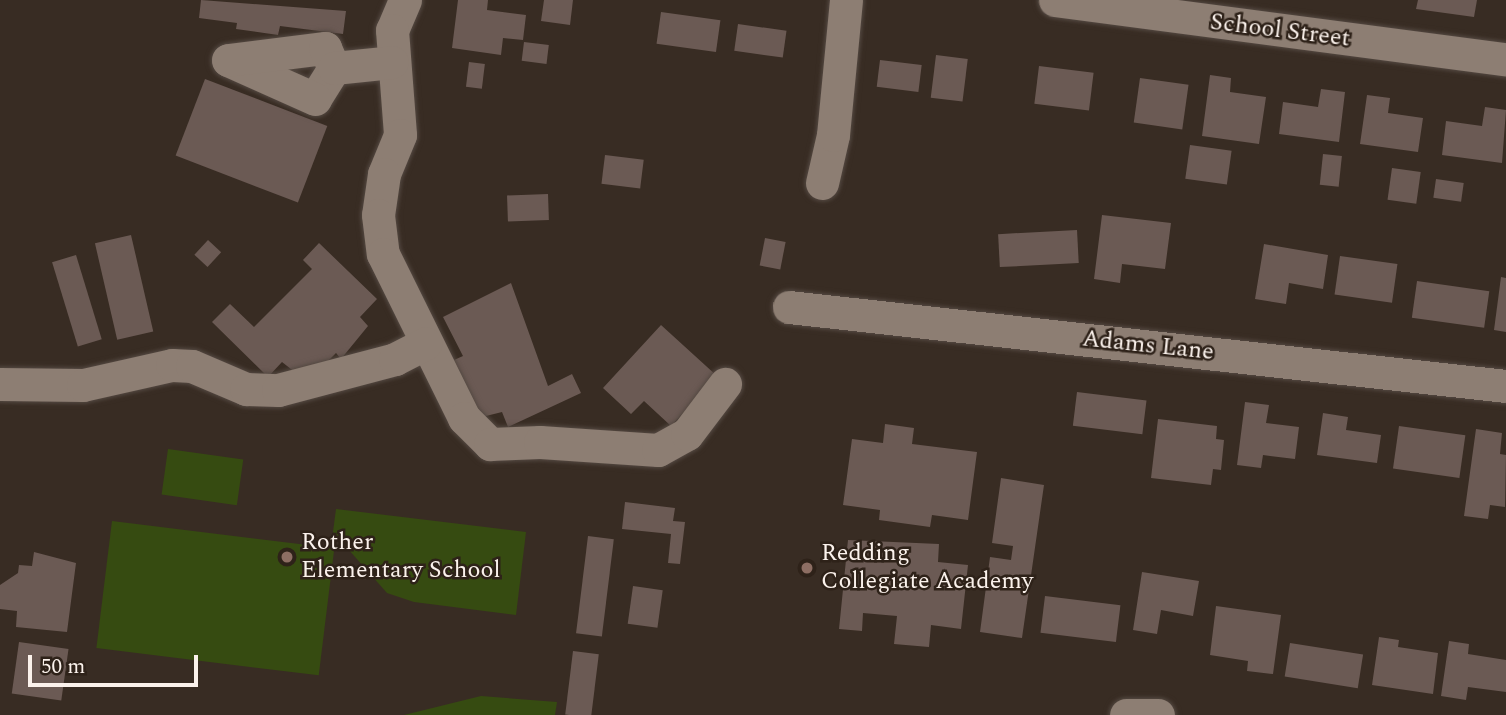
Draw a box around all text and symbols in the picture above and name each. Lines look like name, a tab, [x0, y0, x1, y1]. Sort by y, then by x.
street label: School Street	[1208, 8, 1352, 54]
street label: Adams Lane	[1081, 325, 1215, 367]
place label: Rother Elementary School	[301, 529, 501, 585]
place label: Redding Collegiate Academy	[821, 540, 1033, 596]
marker: Rother Elementary School	[279, 549, 295, 565]
marker: Redding Collegiate Academy	[799, 560, 815, 576]
scale bar	[32, 642, 201, 686]
text: 50 m	[41, 651, 85, 683]

